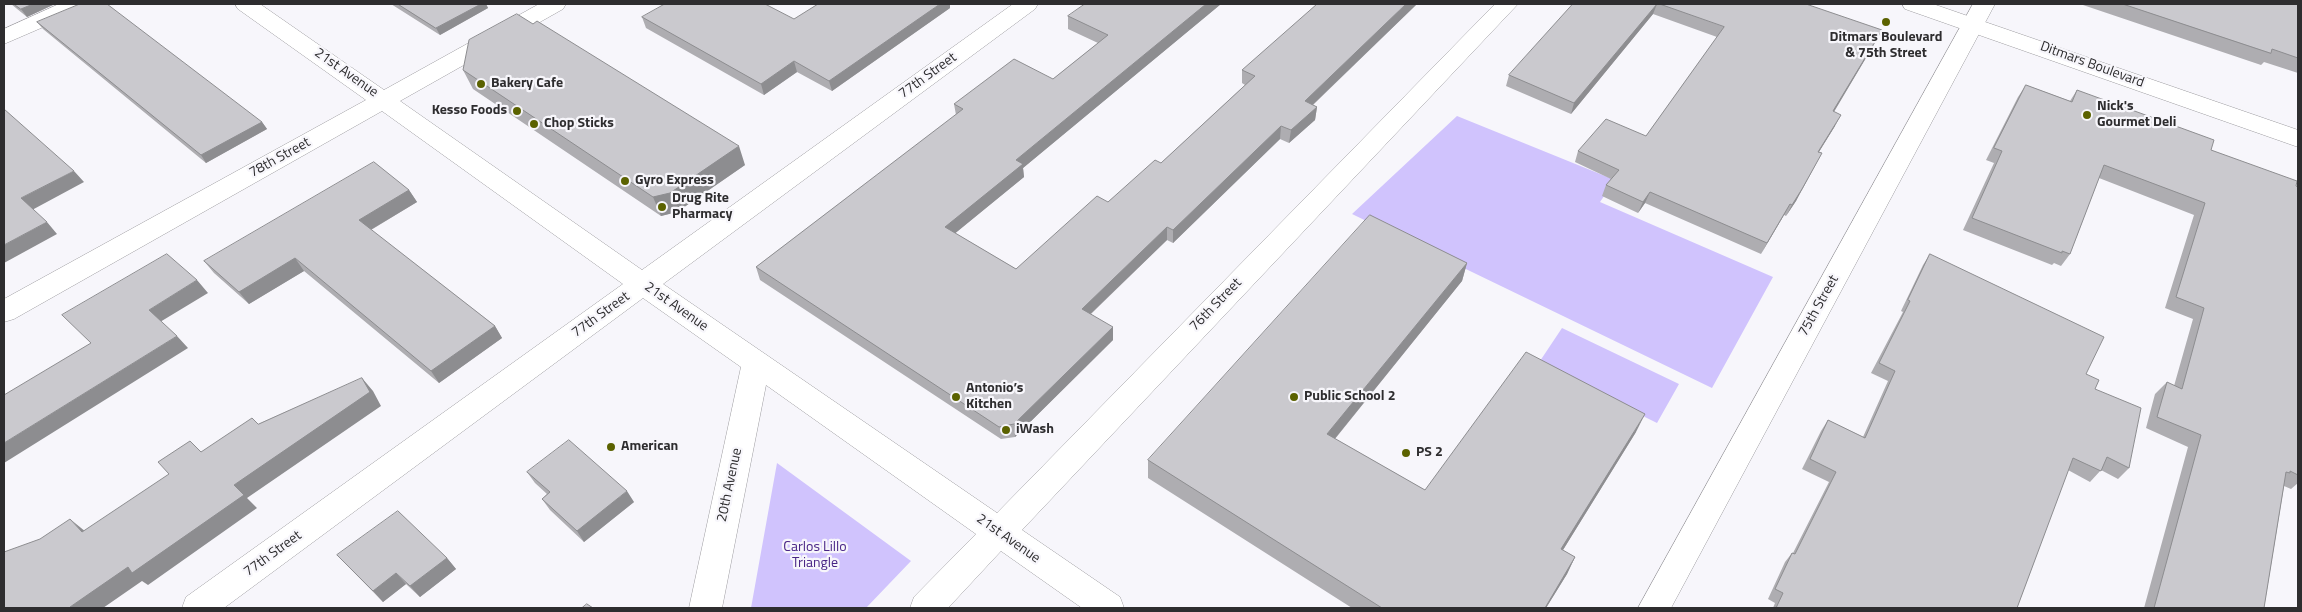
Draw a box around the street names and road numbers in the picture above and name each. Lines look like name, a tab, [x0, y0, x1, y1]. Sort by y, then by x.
street label: Ditmars Boulevard	[2038, 38, 2146, 92]
street label: 21st Avenue	[311, 45, 381, 101]
street label: 77th Street	[896, 49, 960, 103]
street label: 78th Street	[247, 134, 313, 182]
street label: 75th Street	[1795, 273, 1843, 339]
street label: 76th Street	[1187, 275, 1245, 335]
street label: 21st Avenue	[641, 279, 711, 335]
street label: 77th Street	[569, 288, 633, 342]
street label: 20th Avenue	[714, 447, 746, 523]
street label: 21st Avenue	[973, 511, 1043, 567]
street label: 77th Street	[241, 527, 305, 581]

